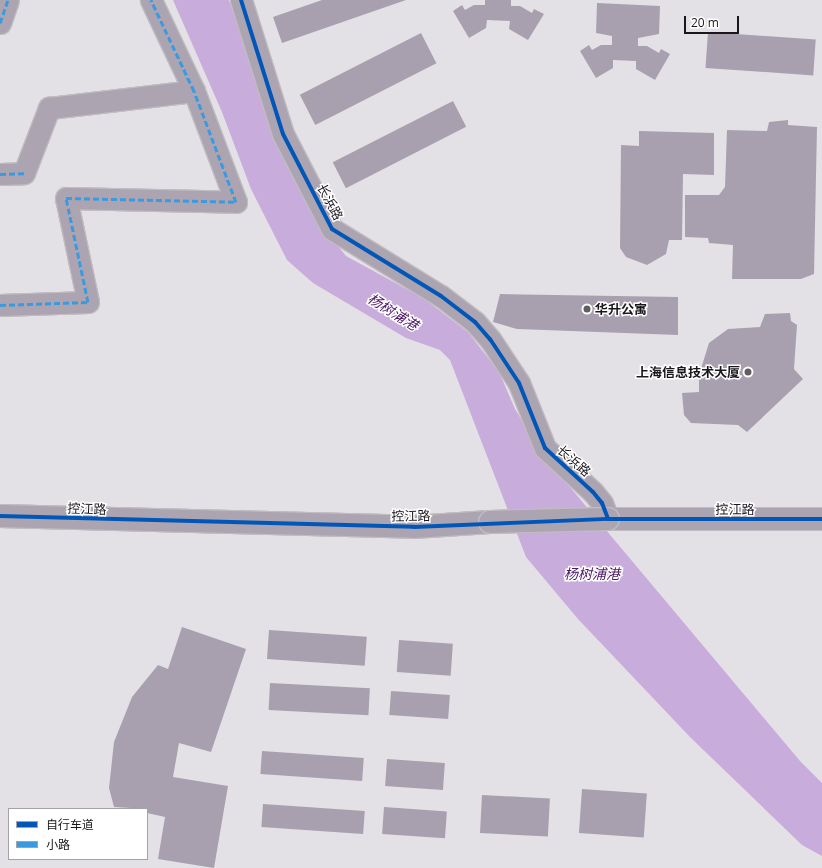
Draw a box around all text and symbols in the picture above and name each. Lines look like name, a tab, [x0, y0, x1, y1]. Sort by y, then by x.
scale bar	[686, 8, 741, 34]
text: 20 m	[691, 14, 719, 31]
street label: 长浜路	[314, 181, 346, 223]
water label: 杨树浦港	[365, 290, 421, 334]
place label: 华升公寓	[595, 301, 647, 317]
marker: 华升公寓	[582, 304, 592, 314]
place label: 上海信息技术大厦	[636, 364, 740, 380]
marker: 上海信息技术大厦	[743, 367, 753, 377]
street label: 长浜路	[554, 442, 594, 480]
street label: 控江路	[67, 501, 107, 517]
street label: 控江路	[716, 501, 754, 517]
street label: 控江路	[391, 508, 431, 524]
water label: 杨树浦港	[564, 566, 620, 582]
legend	[8, 808, 148, 860]
text: 自行车道	[46, 816, 94, 833]
text: 小路	[46, 836, 70, 853]

